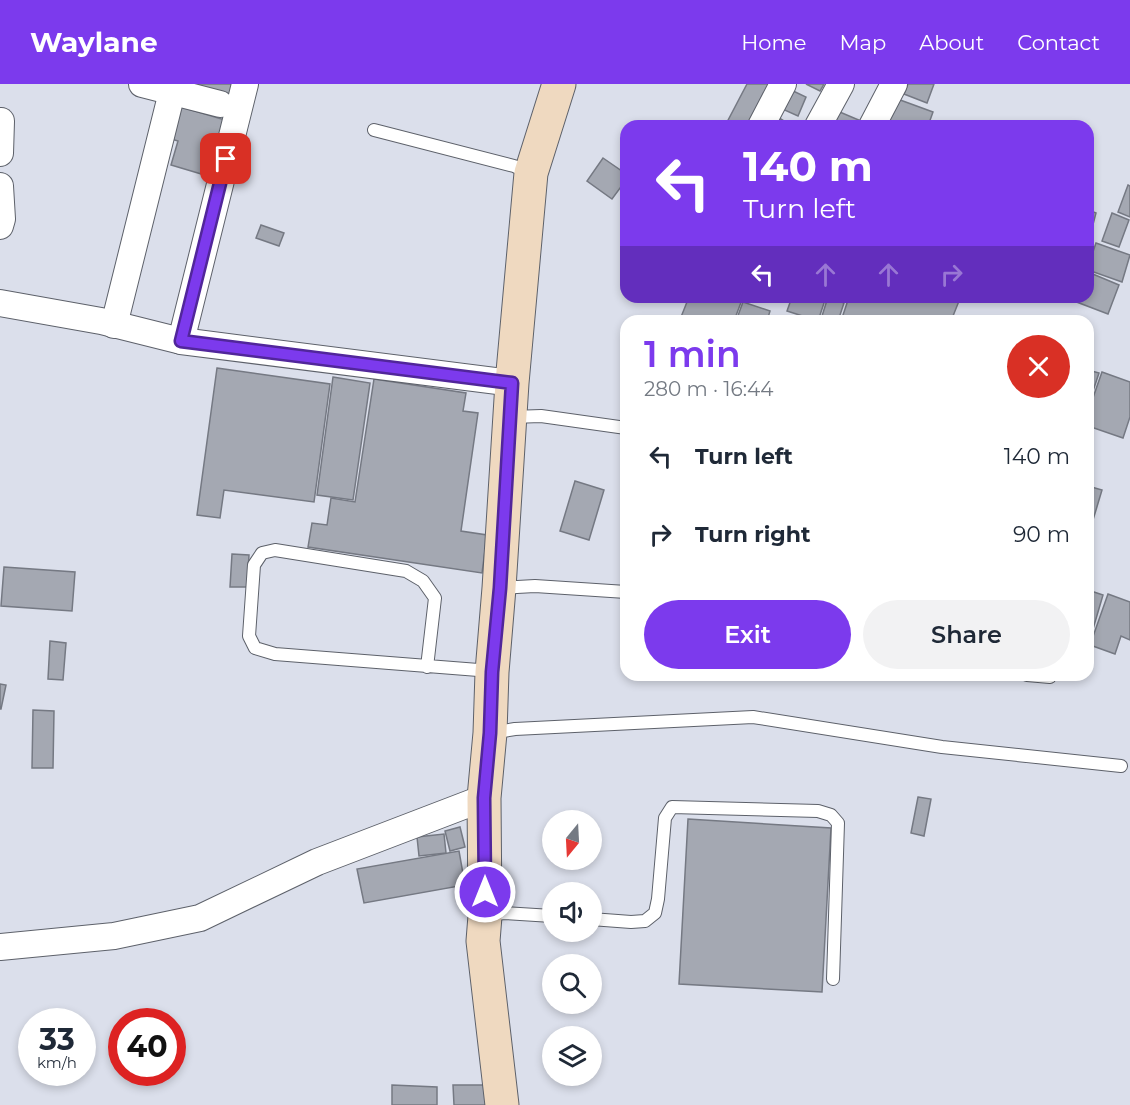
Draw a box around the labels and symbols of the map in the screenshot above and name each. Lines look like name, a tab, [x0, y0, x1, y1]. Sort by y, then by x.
pin	[200, 133, 251, 184]
north arrow	[542, 810, 602, 870]
position arrow	[453, 860, 517, 924]
speed limit sign: 40	[108, 1008, 186, 1086]

